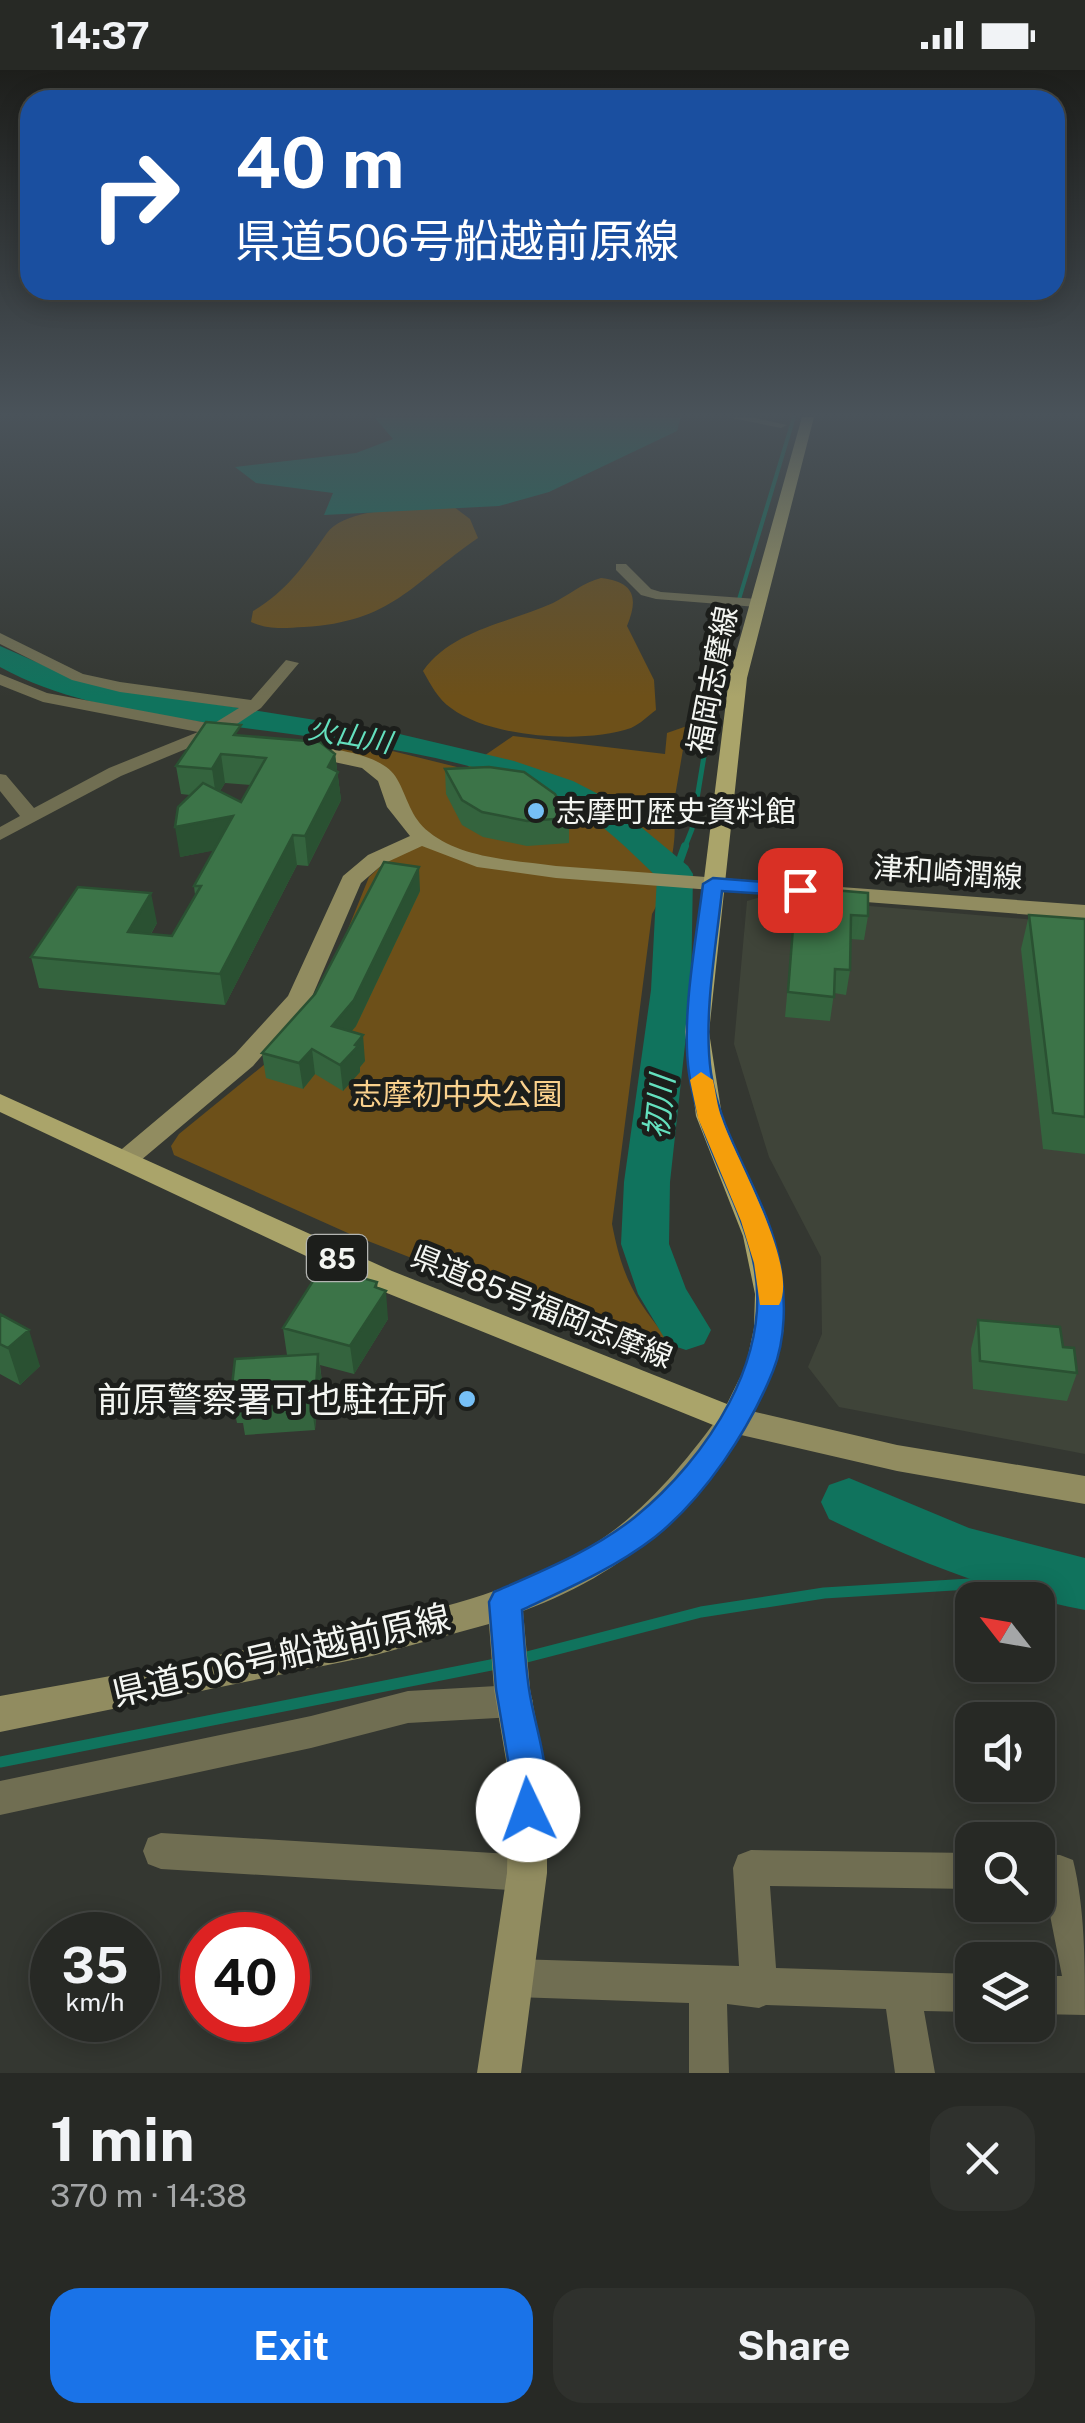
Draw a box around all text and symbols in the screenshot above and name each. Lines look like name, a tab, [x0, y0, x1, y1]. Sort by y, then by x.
text: 14:37	[50, 13, 150, 58]
text: 40 m	[235, 121, 405, 204]
icon: right	[70, 130, 200, 260]
text: 県道506号船越前原線	[235, 214, 679, 267]
street label: 福岡志摩線	[680, 603, 744, 757]
water label: 火山川	[306, 711, 397, 759]
place label: 志摩町歴史資料館	[556, 793, 796, 829]
marker: 志摩町歴史資料館	[525, 800, 547, 822]
pin	[758, 848, 843, 933]
street label: 津和崎潤線	[872, 849, 1024, 895]
icon: arrive	[773, 863, 828, 918]
water label: 初川	[637, 1070, 681, 1141]
park label: 志摩初中央公園	[352, 1076, 562, 1112]
road number: 85	[307, 1235, 367, 1281]
street label: 県道85号福岡志摩線	[406, 1237, 678, 1375]
place label: 前原警察署可也駐在所	[97, 1379, 447, 1420]
marker: 前原警察署可也駐在所	[456, 1388, 478, 1410]
north arrow	[955, 1582, 1055, 1682]
map controls	[955, 1582, 1055, 2042]
street label: 県道506号船越前原線	[108, 1596, 454, 1714]
button: sound	[955, 1702, 1055, 1802]
position arrow	[476, 1758, 580, 1862]
button: search	[955, 1822, 1055, 1922]
speed limit sign: 40	[180, 1912, 310, 2042]
text: 35	[61, 1935, 129, 1994]
button: layers	[955, 1942, 1055, 2042]
text: km/h	[66, 1987, 124, 2017]
text: 1 min	[50, 2104, 195, 2175]
button: close	[930, 2106, 1035, 2211]
text: 370 m · 14:38	[50, 2177, 247, 2214]
button: Exit	[50, 2288, 533, 2403]
button: Share	[553, 2288, 1035, 2403]

